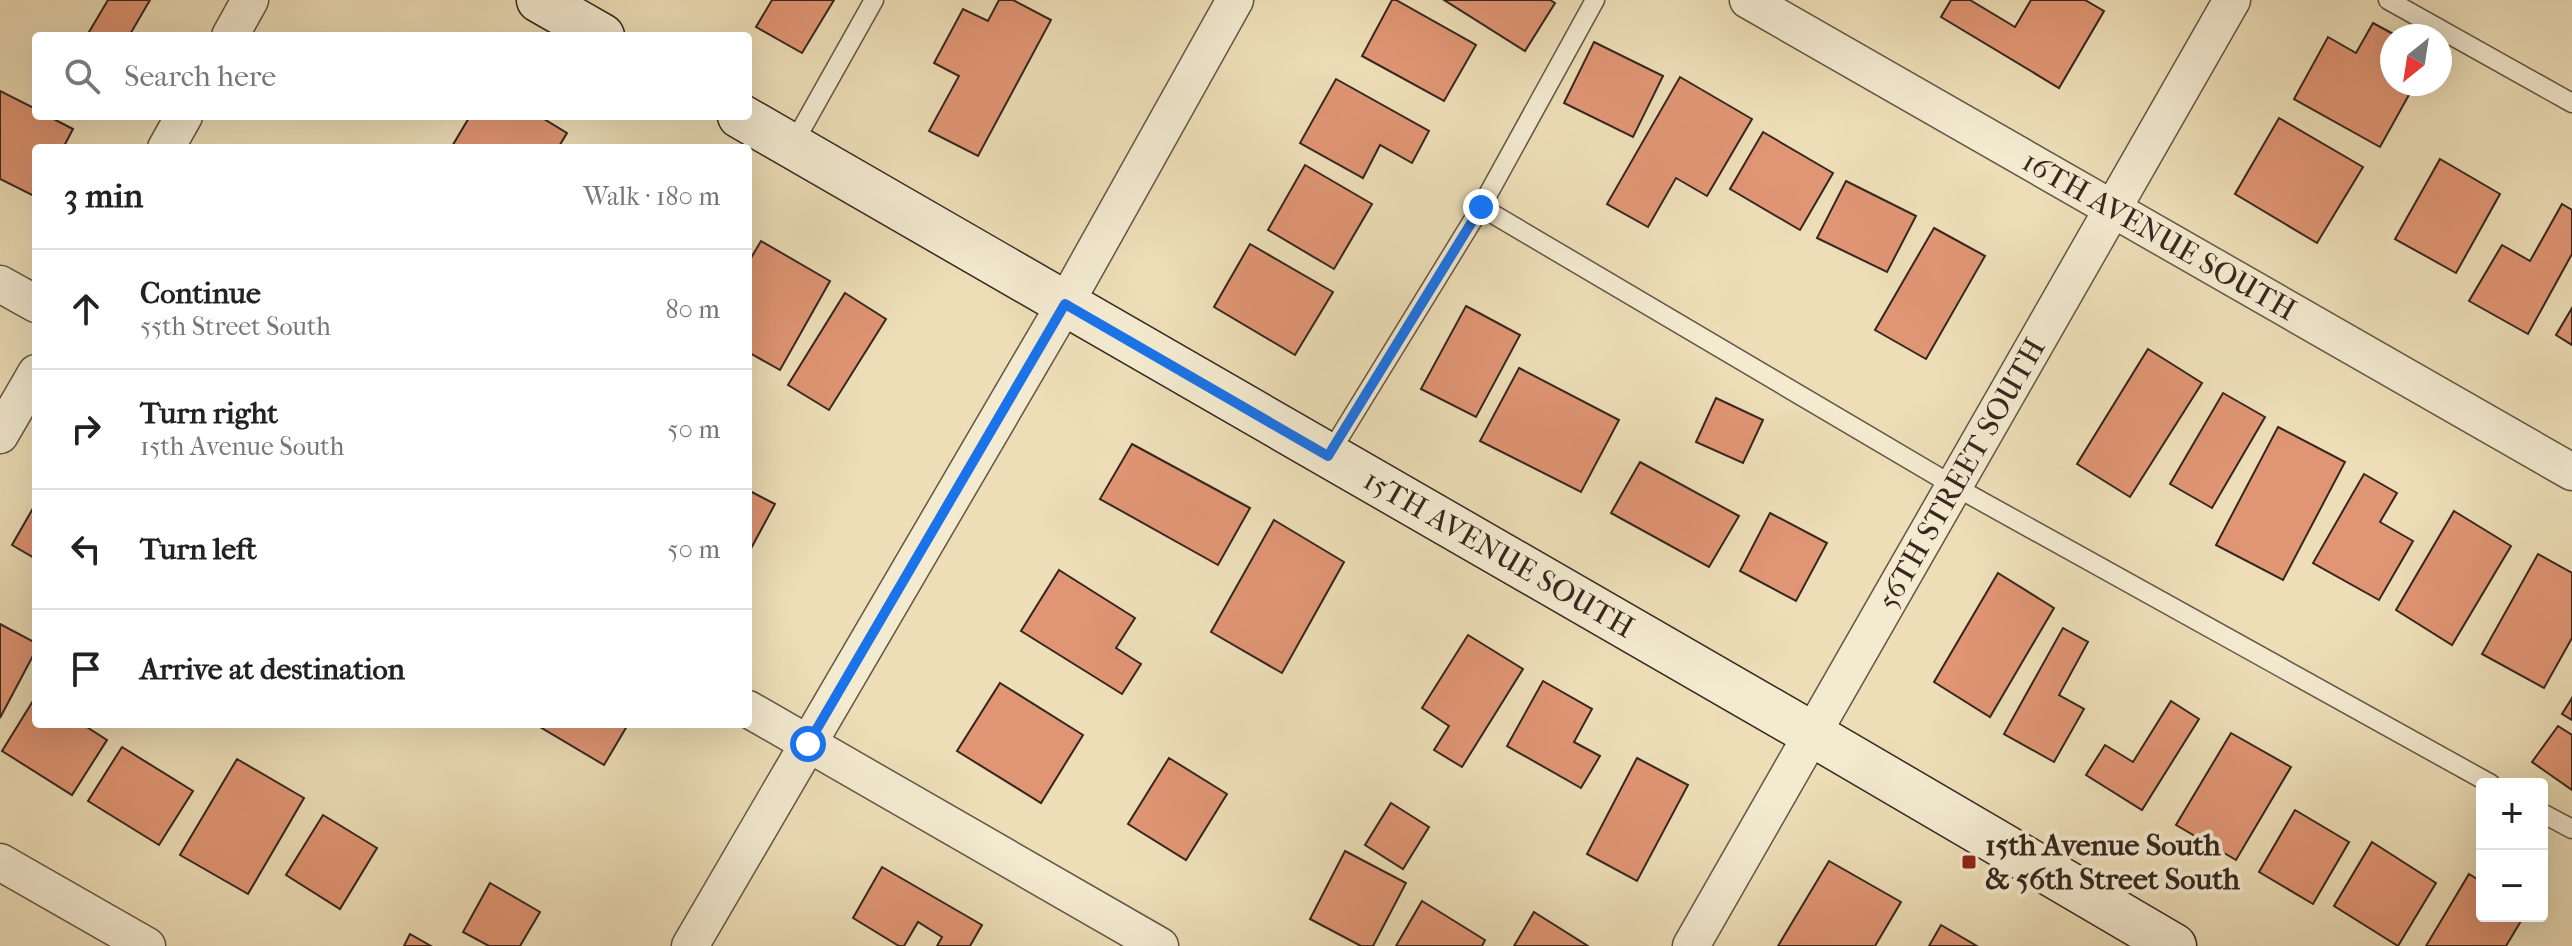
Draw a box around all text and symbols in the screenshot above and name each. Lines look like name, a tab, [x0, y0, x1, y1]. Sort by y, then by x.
north arrow	[2380, 24, 2452, 96]
search box	[32, 32, 752, 120]
icon: search	[60, 54, 104, 98]
text: Search here	[124, 59, 276, 94]
street label: 16TH AVENUE SOUTH	[2016, 144, 2302, 328]
text: 3 min	[64, 176, 143, 216]
text: Walk · 180 m	[583, 181, 720, 212]
route end	[1463, 189, 1499, 225]
text: Continue	[140, 276, 261, 311]
icon: ahead	[64, 287, 108, 331]
text: 80 m	[665, 294, 720, 325]
text: 55th Street South	[140, 311, 331, 342]
street label: 56TH STREET SOUTH	[1870, 332, 2053, 616]
text: Turn right	[140, 396, 278, 431]
icon: right	[64, 407, 108, 451]
text: 50 m	[667, 414, 720, 445]
text: 15th Avenue South	[140, 431, 344, 462]
street label: 15TH AVENUE SOUTH	[1357, 462, 1640, 646]
icon: left	[64, 527, 108, 571]
text: Turn left	[140, 532, 257, 567]
text: 50 m	[667, 534, 720, 565]
icon: arrive	[64, 647, 108, 691]
text: Arrive at destination	[140, 652, 405, 687]
route start	[790, 726, 826, 762]
map controls	[2476, 778, 2548, 922]
button: +	[2476, 778, 2548, 850]
place label: 15th Avenue South & 56th Street South	[1985, 828, 2241, 897]
button: −	[2476, 850, 2548, 922]
marker: 15th Avenue South & 56th Street South	[1960, 853, 1978, 871]

